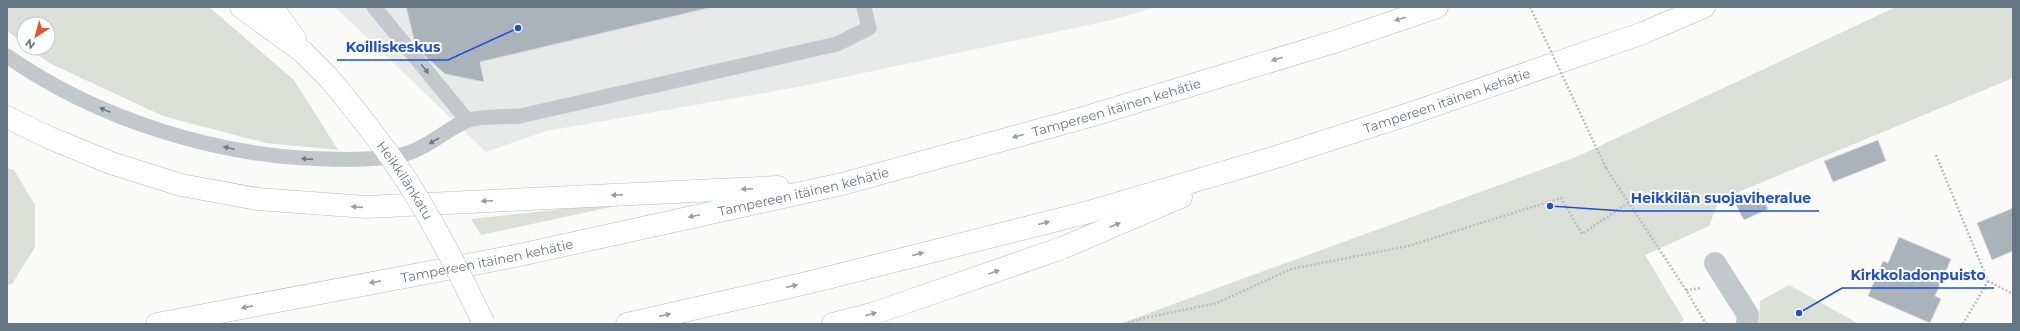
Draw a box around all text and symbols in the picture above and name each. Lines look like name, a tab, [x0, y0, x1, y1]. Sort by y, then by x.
north arrow	[16, 16, 56, 56]
one-way arrow	[1394, 17, 1406, 23]
callout: Koilliskeskus	[337, 34, 448, 60]
text: N	[22, 36, 38, 52]
text: Koilliskeskus	[346, 38, 441, 56]
one-way arrow	[1270, 56, 1282, 62]
one-way arrow	[421, 64, 430, 75]
street label: Tampereen itäinen kehätie	[1361, 65, 1532, 136]
street label: Tampereen itäinen kehätie	[1030, 75, 1203, 140]
one-way arrow	[98, 106, 110, 112]
one-way arrow	[1012, 133, 1024, 139]
street label: Heikkilänkatu	[374, 138, 436, 222]
one-way arrow	[428, 138, 440, 145]
one-way arrow	[223, 144, 235, 150]
one-way arrow	[301, 155, 313, 162]
street label: Tampereen itäinen kehätie	[716, 163, 891, 219]
one-way arrow	[741, 185, 753, 192]
callout: Heikkilän suojaviheralue	[1623, 185, 1819, 211]
text: Heikkilän suojaviheralue	[1631, 189, 1811, 207]
one-way arrow	[610, 192, 623, 198]
one-way arrow	[481, 198, 493, 205]
one-way arrow	[351, 203, 363, 210]
one-way arrow	[688, 214, 700, 220]
one-way arrow	[1037, 219, 1050, 225]
one-way arrow	[1110, 222, 1122, 228]
street label: Tampereen itäinen kehätie	[400, 235, 575, 286]
one-way arrow	[912, 251, 924, 257]
callout: Kirkkoladonpuisto	[1842, 262, 1994, 288]
text: Kirkkoladonpuisto	[1850, 266, 1986, 284]
one-way arrow	[988, 268, 1000, 274]
one-way arrow	[369, 280, 381, 286]
one-way arrow	[785, 283, 798, 289]
one-way arrow	[241, 304, 253, 310]
one-way arrow	[865, 311, 877, 317]
one-way arrow	[659, 312, 671, 318]

